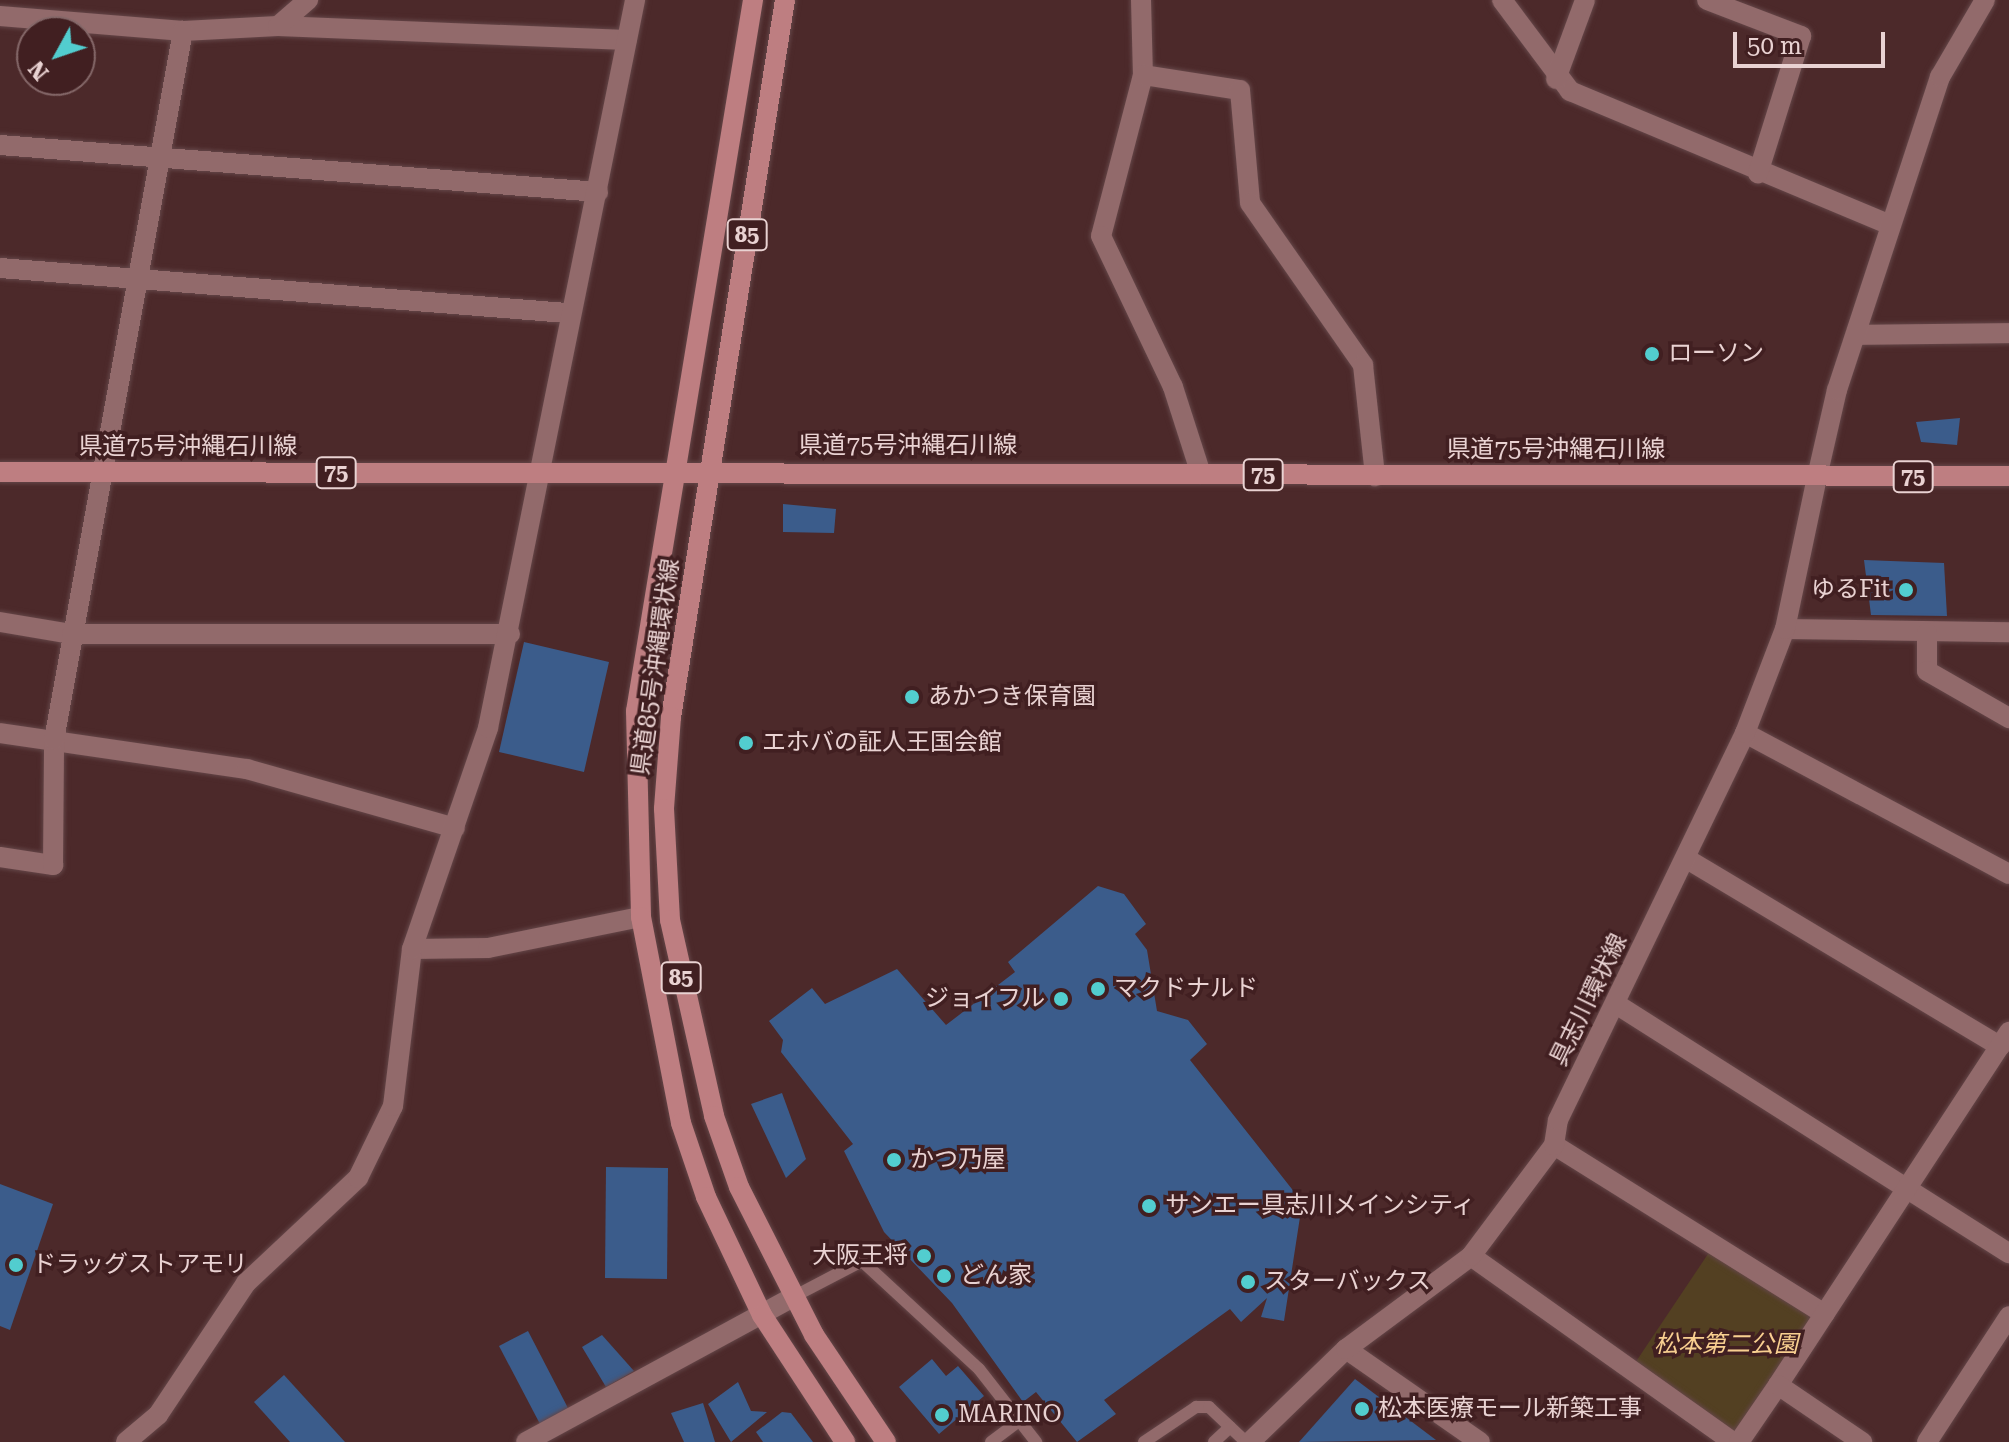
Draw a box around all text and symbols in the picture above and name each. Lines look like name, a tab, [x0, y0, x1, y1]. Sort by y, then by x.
north arrow	[16, 16, 96, 96]
scale bar	[1737, 16, 1889, 66]
text: 50 m	[1747, 32, 1802, 60]
text: N	[24, 56, 54, 85]
road number: 85	[725, 217, 769, 253]
place label: ローソン	[1668, 340, 1764, 368]
marker: ローソン	[1643, 345, 1661, 363]
street label: 県道75号沖縄石川線	[799, 432, 1017, 460]
street label: 県道75号沖縄石川線	[79, 433, 297, 461]
street label: 県道75号沖縄石川線	[1447, 436, 1665, 464]
road number: 75	[314, 455, 358, 491]
road number: 75	[1241, 457, 1285, 493]
road number: 75	[1891, 459, 1935, 495]
street label: 県道85号沖縄環状線	[627, 557, 685, 777]
place label: ゆるFit	[1811, 576, 1890, 604]
marker: ゆるFit	[1897, 581, 1915, 599]
place label: あかつき保育園	[928, 683, 1096, 711]
marker: あかつき保育園	[903, 688, 921, 706]
place label: エホバの証人王国会館	[762, 729, 1002, 757]
marker: エホバの証人王国会館	[737, 734, 755, 752]
street label: 具志川環状線	[1544, 929, 1634, 1071]
road number: 85	[659, 960, 703, 996]
place label: マクドナルド	[1114, 975, 1258, 1003]
marker: マクドナルド	[1089, 980, 1107, 998]
place label: ジョイフル	[925, 985, 1045, 1013]
marker: ジョイフル	[1052, 990, 1070, 1008]
place label: かつ乃屋	[910, 1146, 1006, 1174]
marker: かつ乃屋	[885, 1151, 903, 1169]
place label: サンエー具志川メインシティ	[1165, 1192, 1477, 1220]
marker: サンエー具志川メインシティ	[1140, 1197, 1158, 1215]
place label: 大阪王将	[812, 1242, 908, 1270]
marker: 大阪王将	[915, 1247, 933, 1265]
place label: ドラッグストアモリ	[32, 1251, 248, 1279]
marker: ドラッグストアモリ	[7, 1256, 25, 1274]
place label: どん家	[960, 1262, 1032, 1290]
marker: どん家	[935, 1267, 953, 1285]
place label: スターバックス	[1264, 1268, 1432, 1296]
marker: スターバックス	[1239, 1273, 1257, 1291]
park label: 松本第二公園	[1654, 1331, 1798, 1359]
place label: 松本医療モール新築工事	[1378, 1395, 1642, 1423]
marker: 松本医療モール新築工事	[1353, 1400, 1371, 1418]
place label: MARINO	[958, 1401, 1062, 1429]
marker: MARINO	[933, 1406, 951, 1424]

